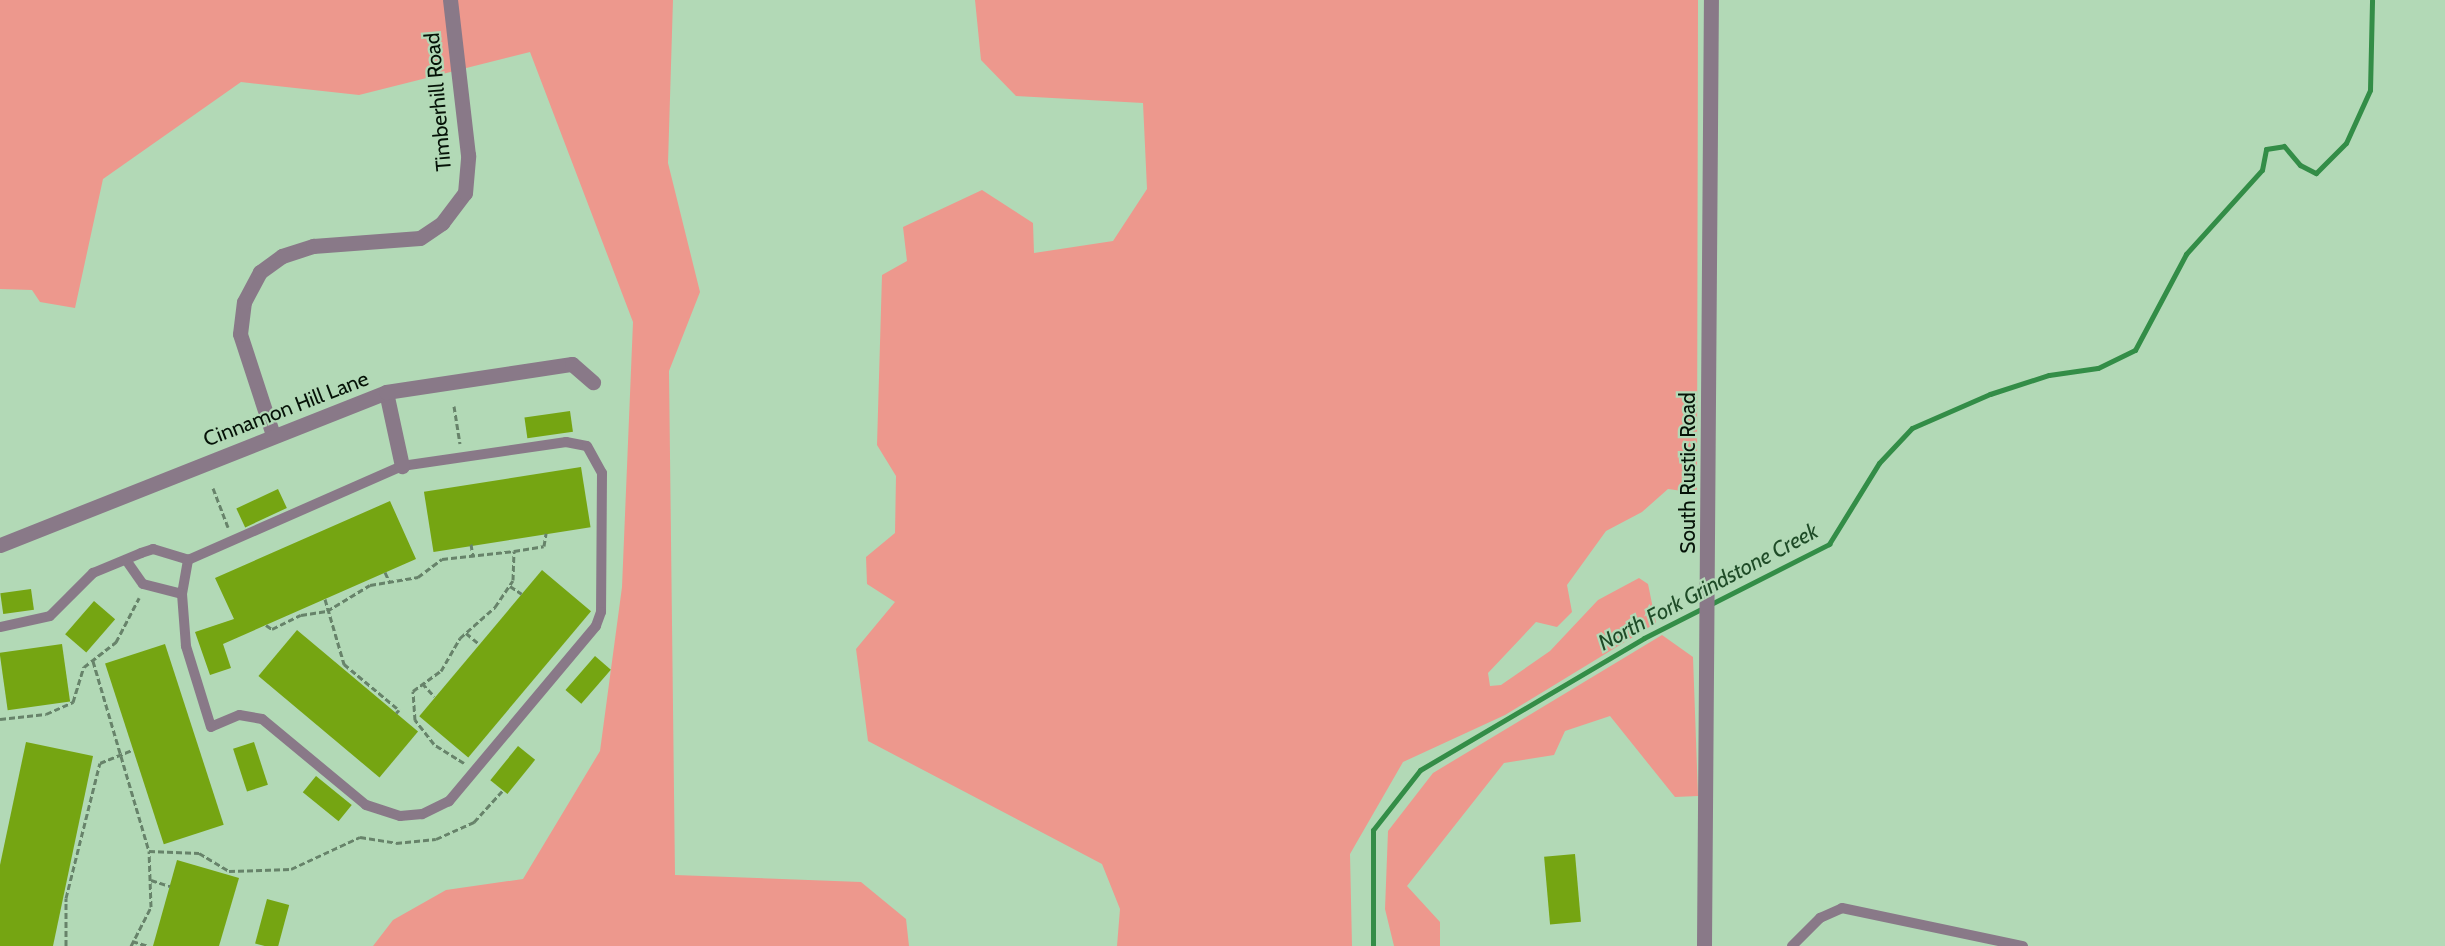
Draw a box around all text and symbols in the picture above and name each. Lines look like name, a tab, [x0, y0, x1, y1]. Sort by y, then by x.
street label: Timberhill Road	[419, 32, 457, 172]
street label: Cinnamon Hill Lane	[200, 366, 372, 452]
street label: South Rustic Road	[1675, 392, 1701, 554]
water label: North Fork Grindstone Creek	[1594, 518, 1822, 656]

